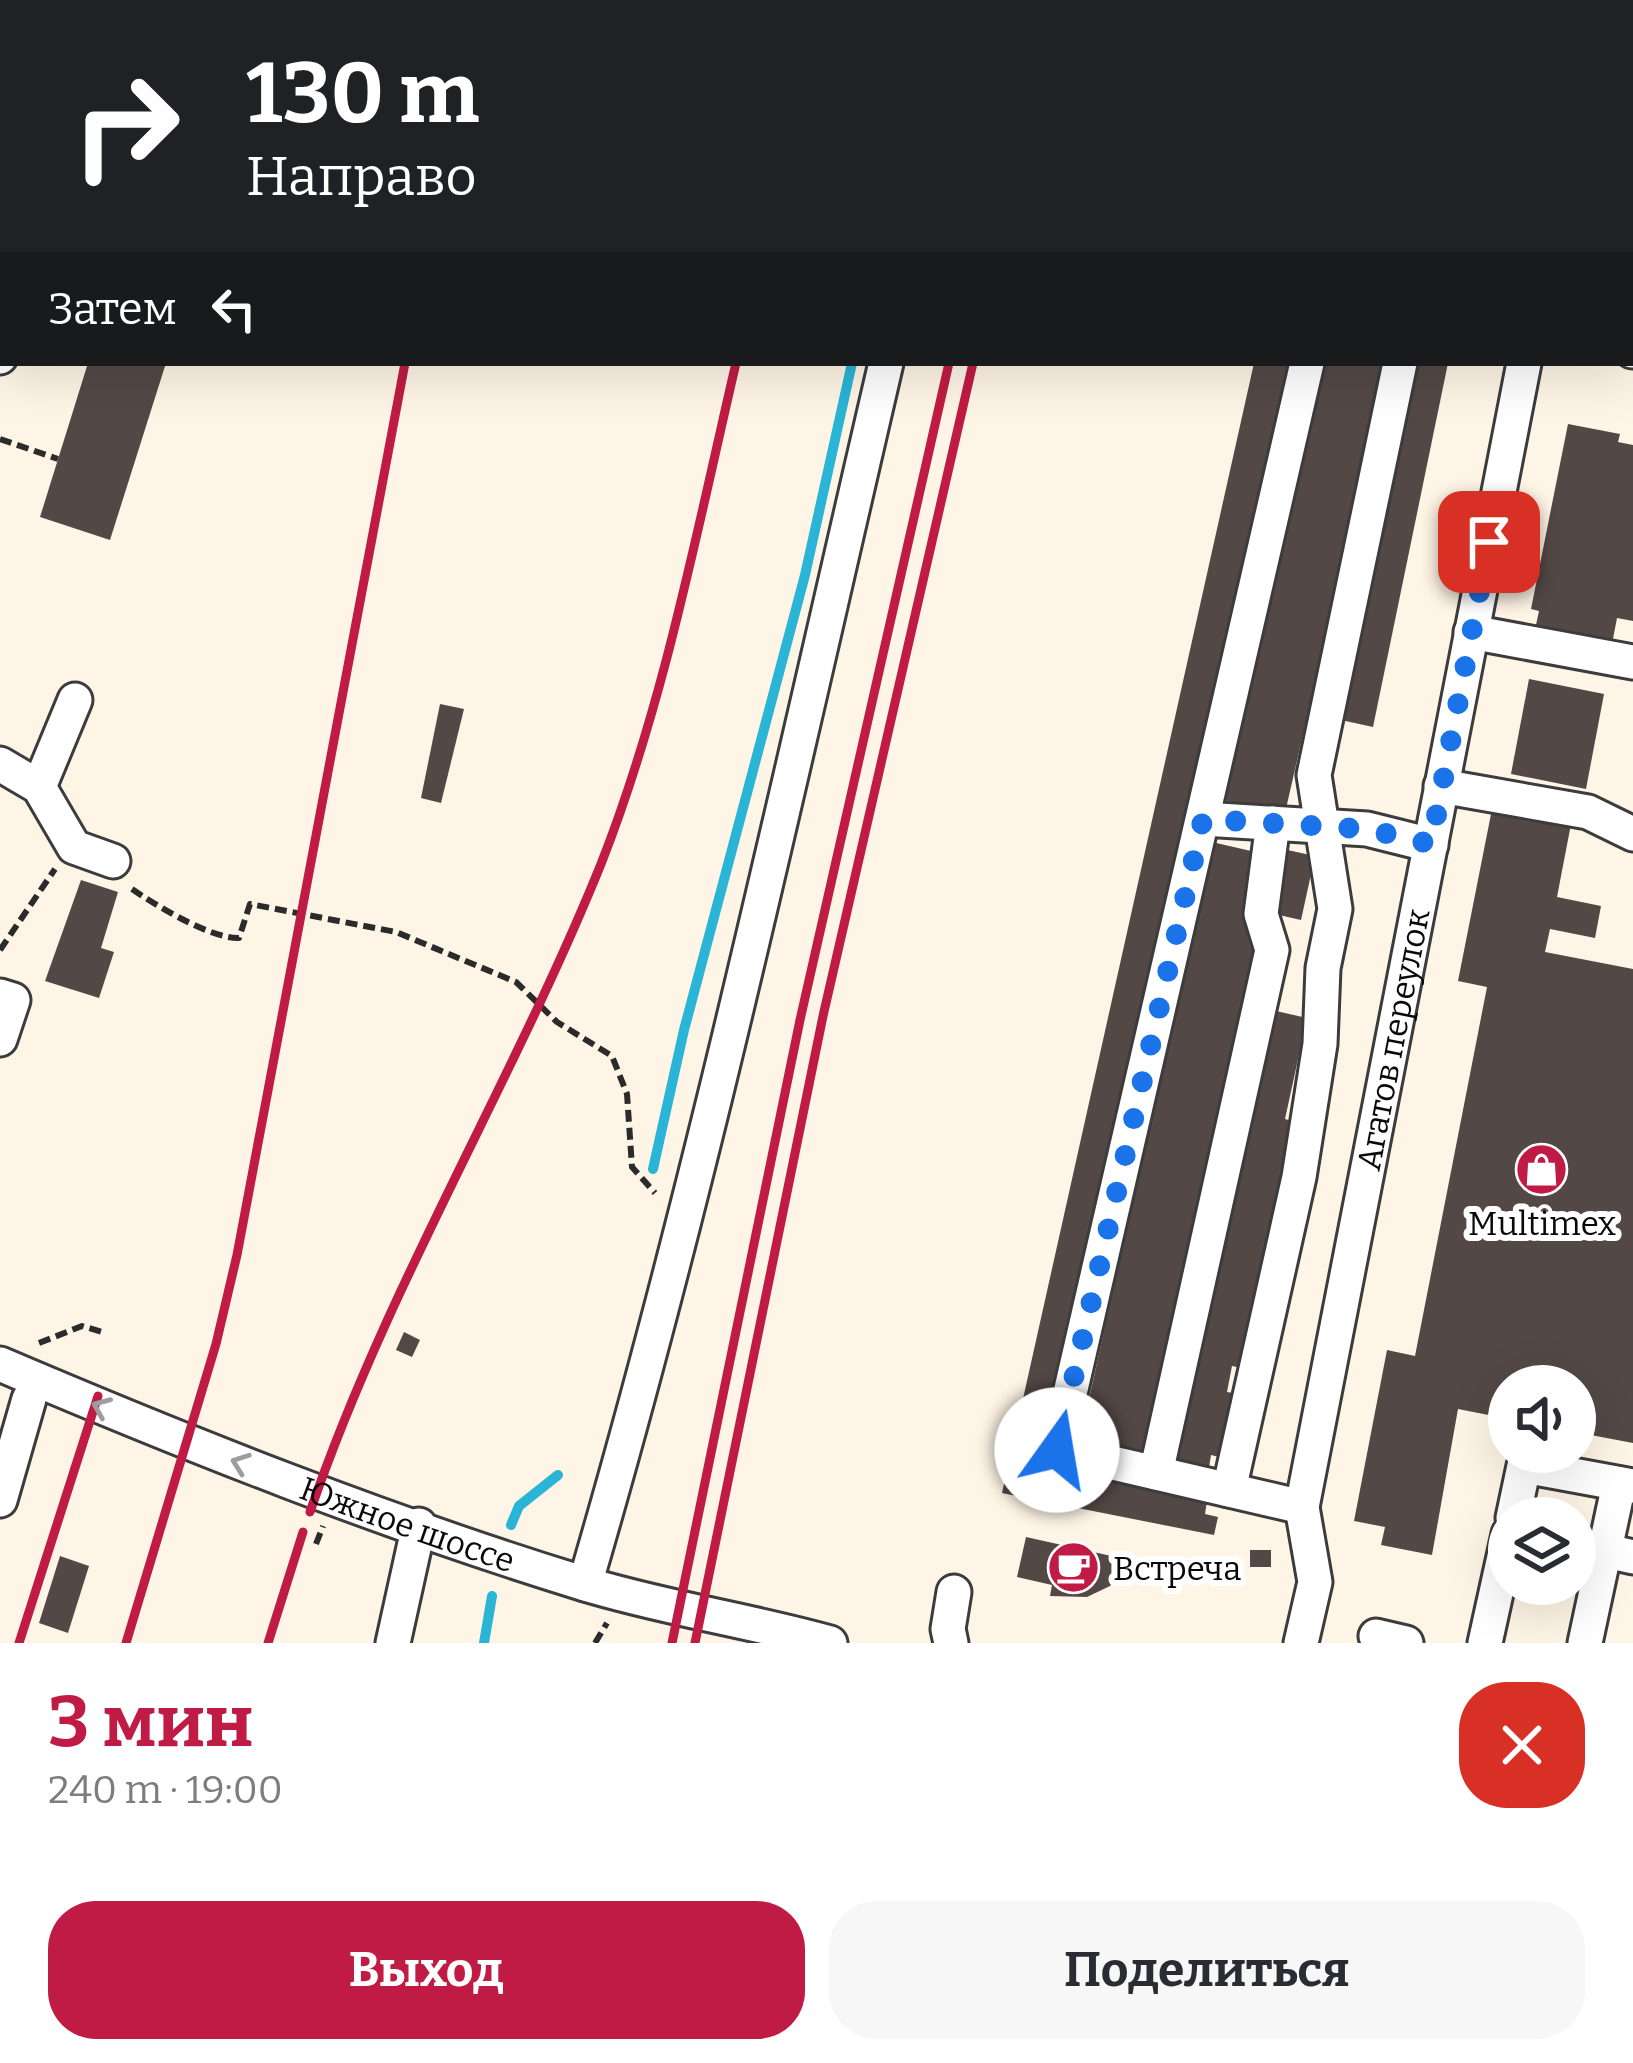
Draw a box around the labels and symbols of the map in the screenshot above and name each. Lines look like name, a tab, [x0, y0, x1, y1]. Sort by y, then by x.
pin	[1438, 491, 1540, 593]
street label: Агатов переулок	[1349, 905, 1439, 1174]
shop icon: Multimex	[1514, 1141, 1570, 1197]
place label: Multimex	[1468, 1204, 1616, 1244]
position arrow	[994, 1387, 1120, 1513]
one-way arrow	[92, 1397, 113, 1421]
one-way arrow	[230, 1453, 251, 1477]
street label: Южное шоссе	[294, 1468, 520, 1581]
cafe icon: Встреча	[1046, 1540, 1102, 1596]
place label: Встреча	[1113, 1549, 1241, 1589]

